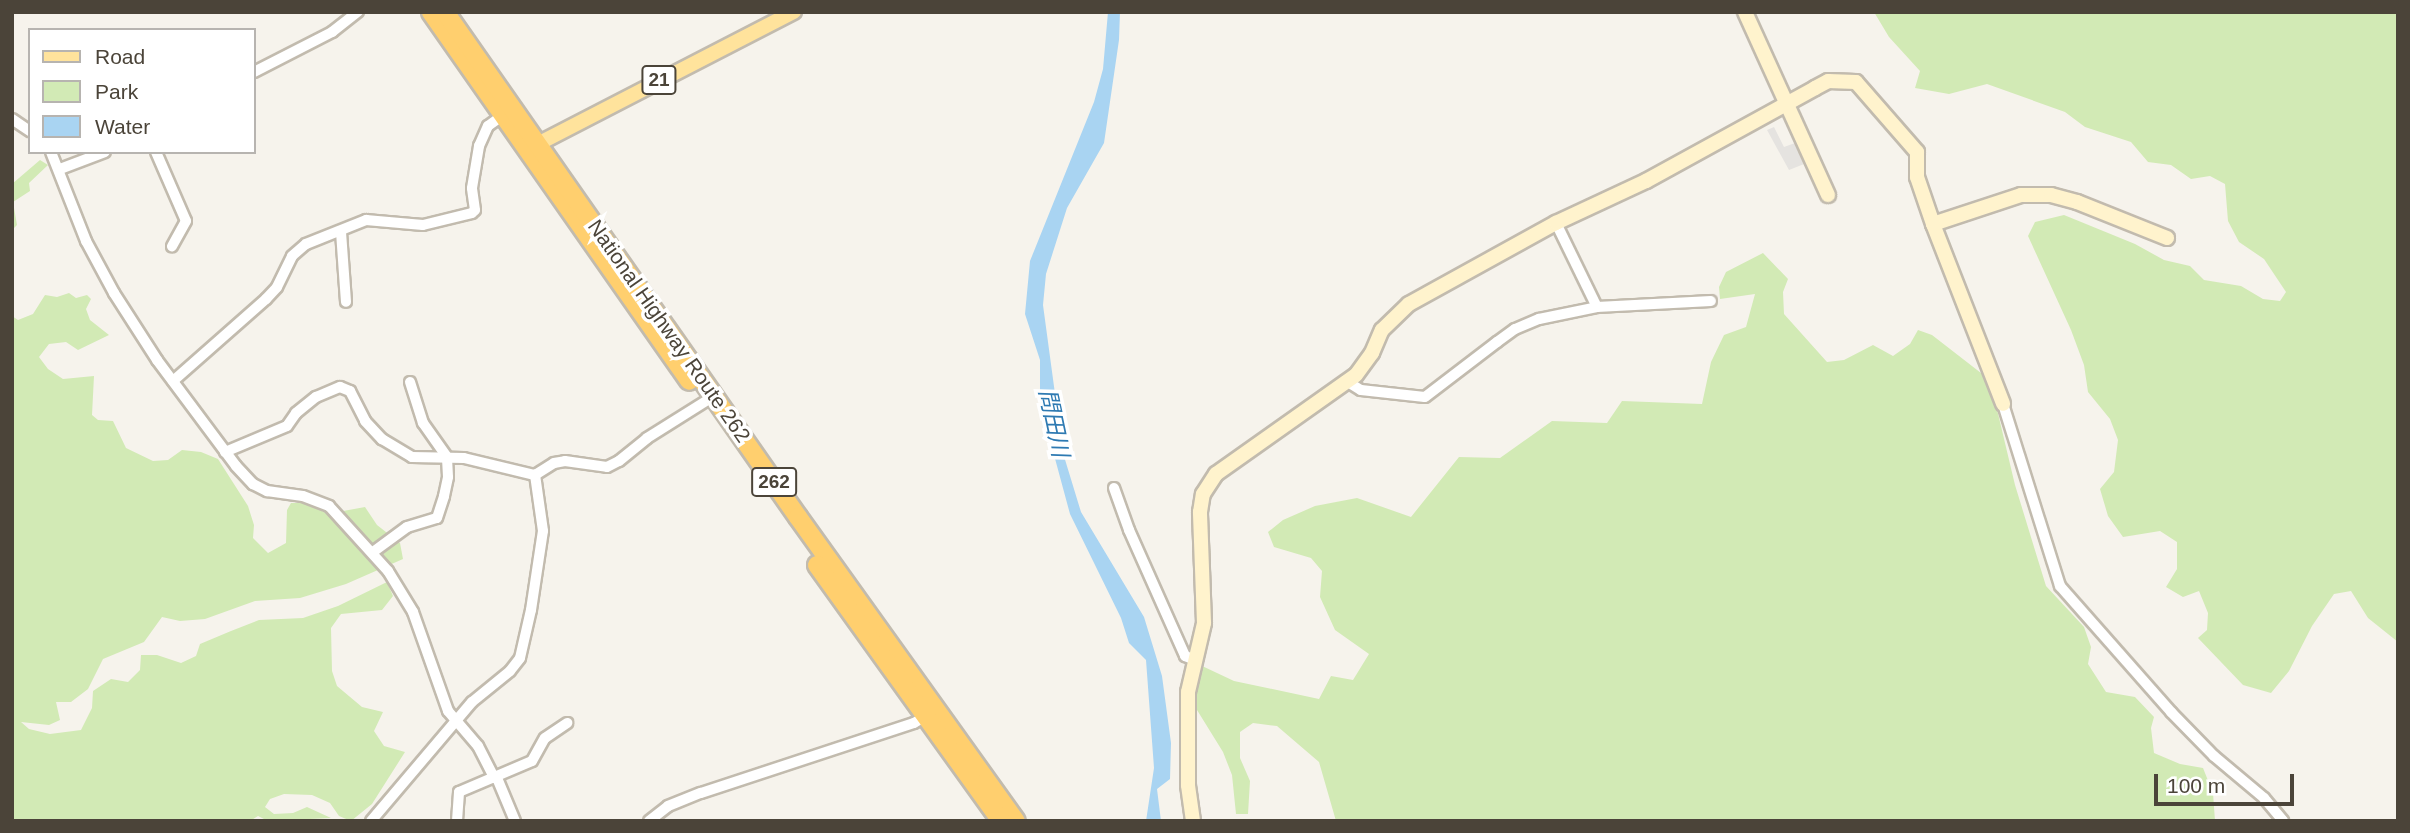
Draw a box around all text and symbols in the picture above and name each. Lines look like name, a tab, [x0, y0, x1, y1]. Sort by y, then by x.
legend	[28, 28, 256, 154]
text: Road	[95, 45, 145, 68]
road number: 21	[640, 64, 678, 96]
text: Park	[95, 80, 138, 103]
text: Water	[95, 115, 150, 138]
street label: National Highway Route 262	[582, 215, 756, 447]
water label: 問田川	[1033, 386, 1075, 460]
road number: 262	[750, 467, 798, 498]
scale bar	[2158, 760, 2298, 804]
text: 100 m	[2167, 774, 2225, 797]

